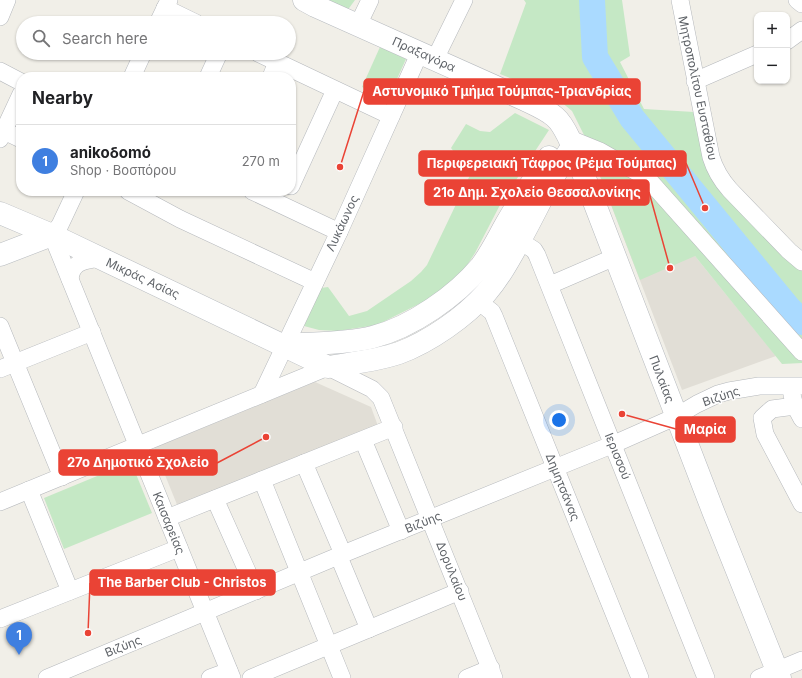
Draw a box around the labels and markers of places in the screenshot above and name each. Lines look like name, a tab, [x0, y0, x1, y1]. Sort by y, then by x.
callout: Αστυνομικό Τμήμα Τούμπας-Τριανδρίας	[364, 79, 640, 104]
callout: Περιφερειακή Τάφρος (Ρέμα Τούμπας)	[419, 151, 686, 176]
callout: 21ο Δημ. Σχολείο Θεσσαλονίκης	[425, 180, 649, 205]
callout: Μαρία	[676, 417, 735, 442]
callout: 27ο Δημοτικό Σχολείο	[59, 450, 217, 475]
callout: The Barber Club - Christos	[90, 570, 275, 595]
pin: 1	[6, 622, 32, 655]

